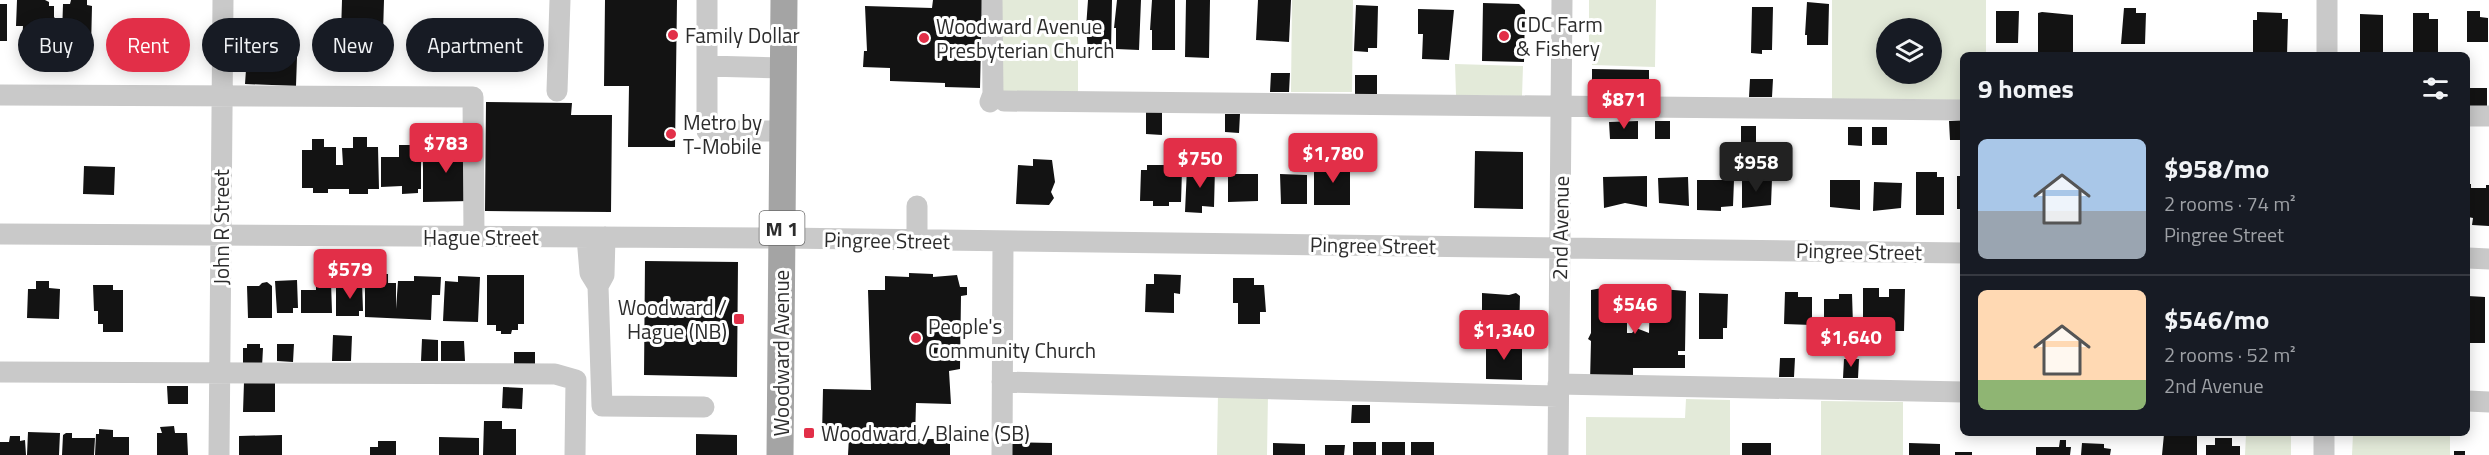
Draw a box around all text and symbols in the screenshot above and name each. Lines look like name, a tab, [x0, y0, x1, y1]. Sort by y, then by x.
place label: CDC Farm & Fishery	[1516, 8, 1603, 64]
place label: Woodward Avenue Presbyterian Church	[936, 10, 1114, 66]
chip: Buy	[18, 18, 94, 72]
chip: Rent	[106, 18, 190, 72]
chip: Filters	[202, 18, 300, 72]
chip: New	[312, 18, 394, 72]
chip: Apartment	[406, 18, 544, 72]
map controls	[1876, 18, 1942, 84]
button: layers	[1876, 18, 1942, 84]
place label: Family Dollar	[685, 19, 800, 51]
marker: Family Dollar	[666, 28, 680, 42]
marker: CDC Farm & Fishery	[1497, 29, 1511, 43]
marker: Woodward Avenue Presbyterian Church	[917, 31, 931, 45]
text: 9 homes	[1978, 69, 2074, 108]
icon: filters	[2419, 72, 2452, 105]
pin: $871	[1588, 79, 1660, 130]
text: $871	[1602, 83, 1646, 114]
place label: Metro by T-Mobile	[683, 106, 762, 162]
pin: $783	[410, 123, 482, 174]
text: $783	[424, 127, 468, 158]
marker: Metro by T-Mobile	[664, 127, 678, 141]
pin: $1,780	[1284, 133, 1382, 184]
text: $1,780	[1302, 137, 1364, 168]
pin: $750	[1164, 138, 1236, 189]
text: $750	[1178, 142, 1222, 173]
pin: $958	[1720, 142, 1792, 193]
text: $958	[1734, 146, 1778, 177]
text: $958/mo	[2164, 149, 2269, 188]
icon: home	[2026, 163, 2098, 235]
street label: John R Street	[205, 168, 237, 285]
street label: 2nd Avenue	[1543, 175, 1577, 281]
text: 2 rooms · 74 m²	[2164, 188, 2296, 219]
road number: M 1	[760, 211, 804, 245]
text: Pingree Street	[2164, 219, 2284, 250]
street label: Hague Street	[423, 221, 540, 253]
street label: Pingree Street	[824, 223, 951, 257]
street label: Pingree Street	[1310, 228, 1437, 262]
street label: Pingree Street	[1796, 234, 1923, 268]
pin: $579	[314, 249, 386, 300]
text: $579	[328, 253, 372, 284]
street label: Woodward Avenue	[765, 270, 797, 436]
pin: $546	[1599, 284, 1671, 335]
text: $546	[1613, 288, 1657, 319]
place label: Woodward / Hague (NB)	[618, 291, 727, 347]
text: $546/mo	[2164, 300, 2269, 339]
place label: People's Community Church	[928, 310, 1096, 366]
pin: $1,340	[1455, 310, 1553, 361]
marker: Woodward / Hague (NB)	[732, 312, 746, 326]
text: $1,340	[1473, 314, 1535, 345]
icon: home	[2026, 314, 2098, 386]
pin: $1,640	[1802, 317, 1900, 368]
text: $1,640	[1820, 321, 1882, 352]
marker: People's Community Church	[909, 331, 923, 345]
text: 2 rooms · 52 m²	[2164, 339, 2296, 370]
text: 2nd Avenue	[2164, 370, 2263, 401]
place label: Woodward / Blaine (SB)	[821, 417, 1030, 449]
marker: Woodward / Blaine (SB)	[802, 426, 816, 440]

